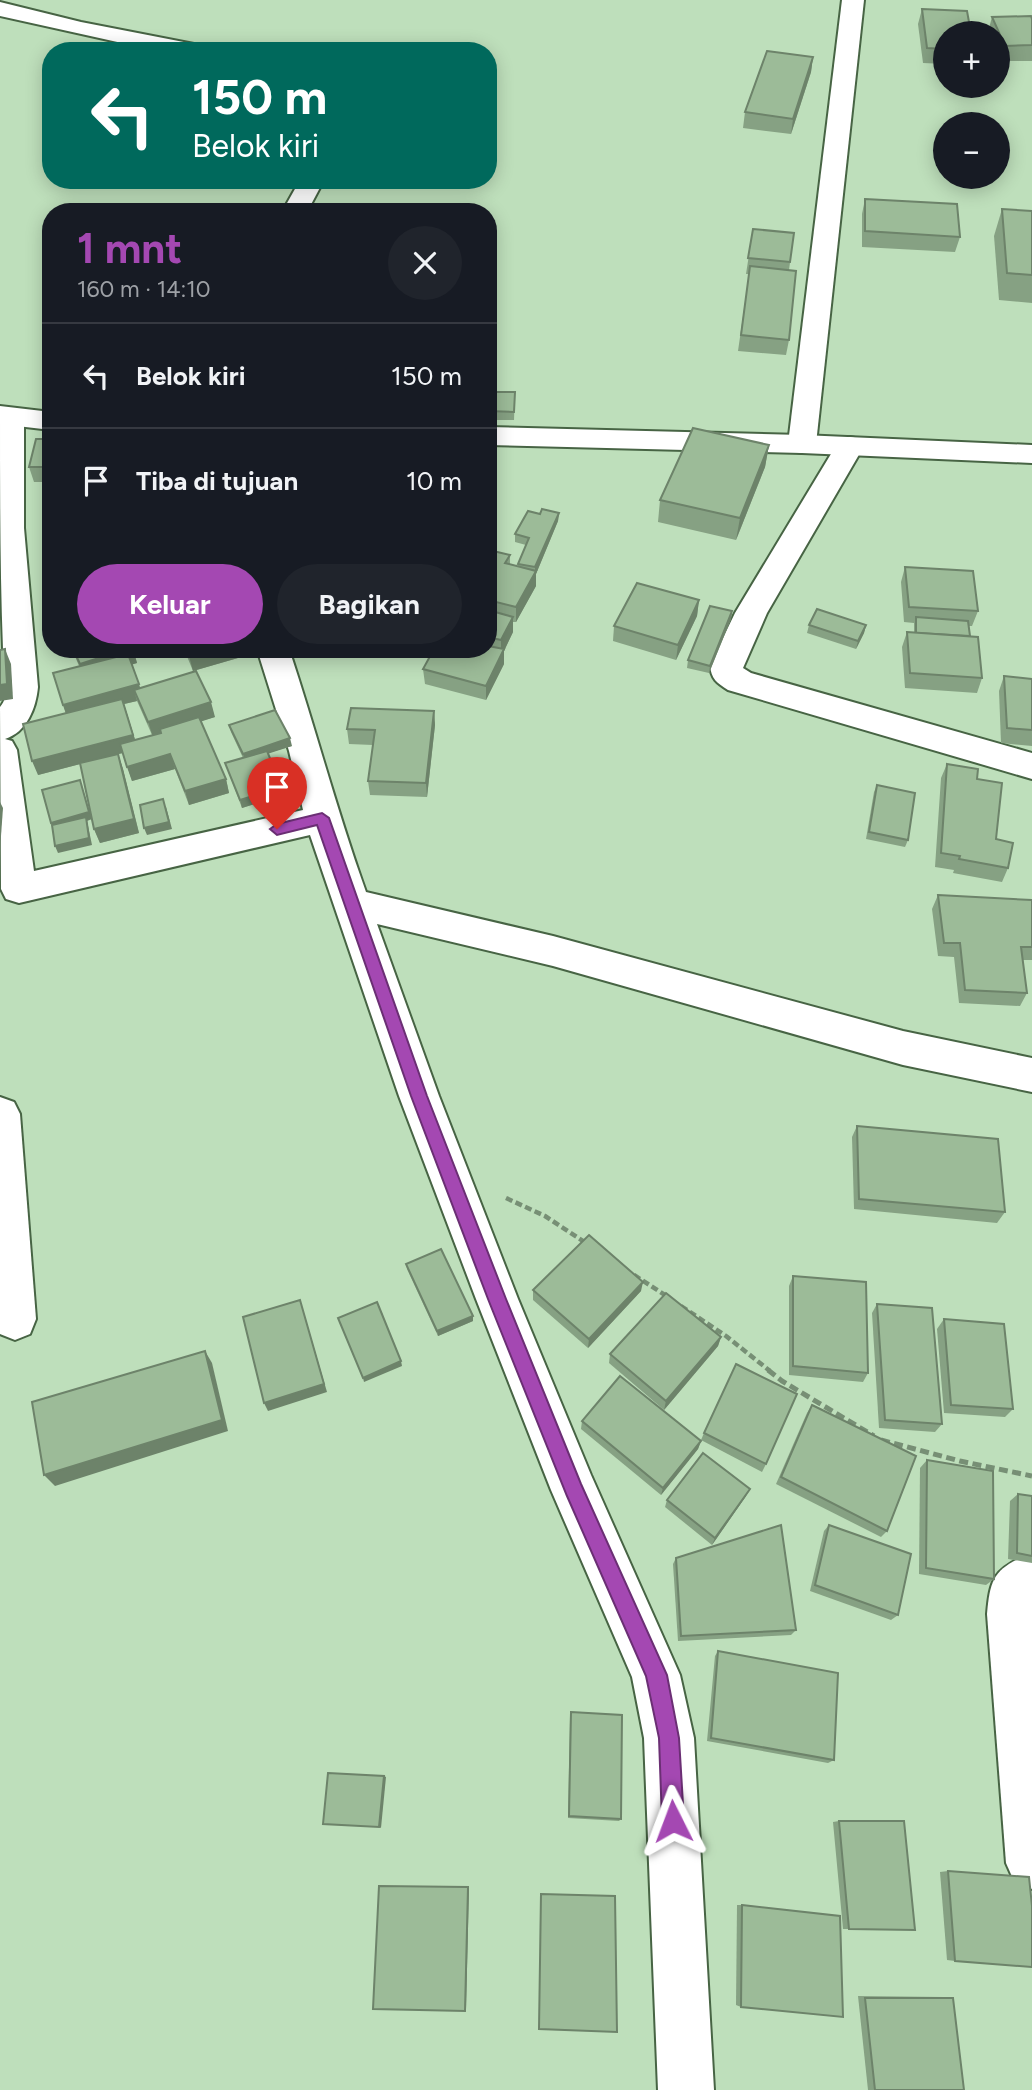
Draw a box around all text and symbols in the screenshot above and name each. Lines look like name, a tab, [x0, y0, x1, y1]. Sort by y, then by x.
map controls	[933, 21, 1010, 189]
button: +	[933, 21, 1010, 98]
text: 150 m	[192, 67, 327, 126]
icon: left	[77, 70, 168, 161]
button: −	[933, 112, 1010, 189]
text: Belok kiri	[192, 127, 319, 165]
text: 1 mnt	[77, 223, 182, 274]
button: close	[388, 226, 462, 300]
text: 160 m · 14:10	[77, 275, 211, 303]
icon: left	[77, 357, 115, 395]
text: Belok kiri	[136, 360, 245, 392]
text: 150 m	[391, 360, 462, 392]
icon: arrive	[77, 462, 115, 500]
text: Tiba di tujuan	[136, 465, 298, 497]
text: 10 m	[406, 465, 462, 497]
button: Keluar	[77, 564, 263, 644]
button: Bagikan	[277, 564, 462, 644]
pin	[247, 757, 307, 829]
icon: arrive	[258, 768, 296, 806]
position arrow	[636, 1784, 710, 1858]

